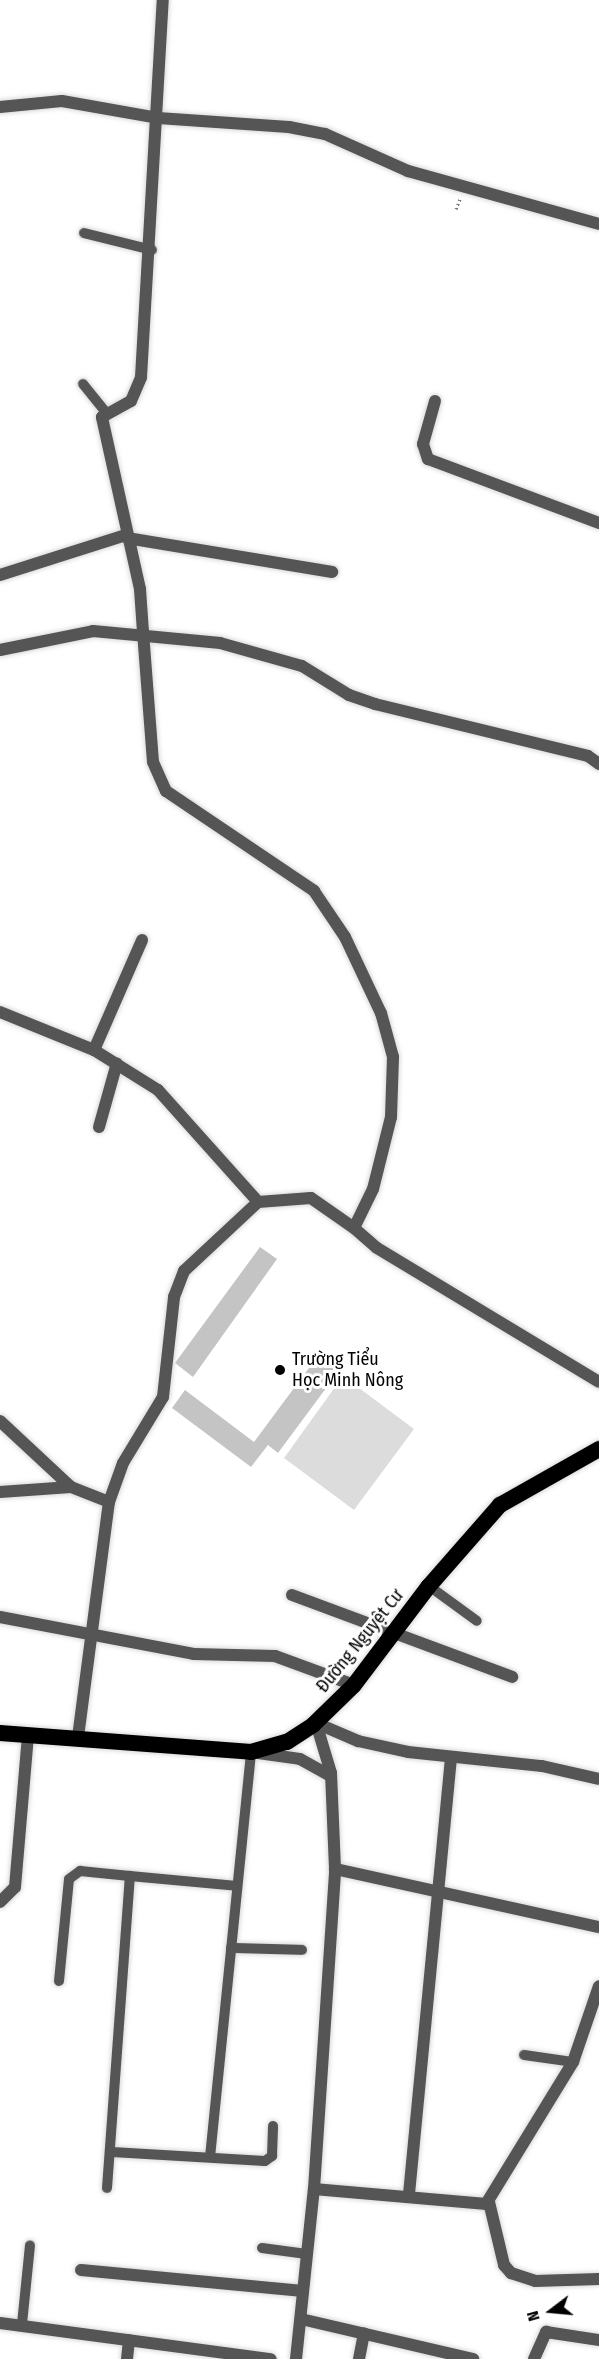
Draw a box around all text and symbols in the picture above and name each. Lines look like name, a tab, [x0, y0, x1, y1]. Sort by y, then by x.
place label: Trường Tiểu Học Minh Nông	[292, 1349, 403, 1392]
marker: Trường Tiểu Học Minh Nông	[273, 1363, 287, 1377]
street label: Đường Nguyệt Cư	[312, 1585, 408, 1697]
north arrow	[521, 2281, 581, 2341]
text: N	[523, 2309, 544, 2323]

